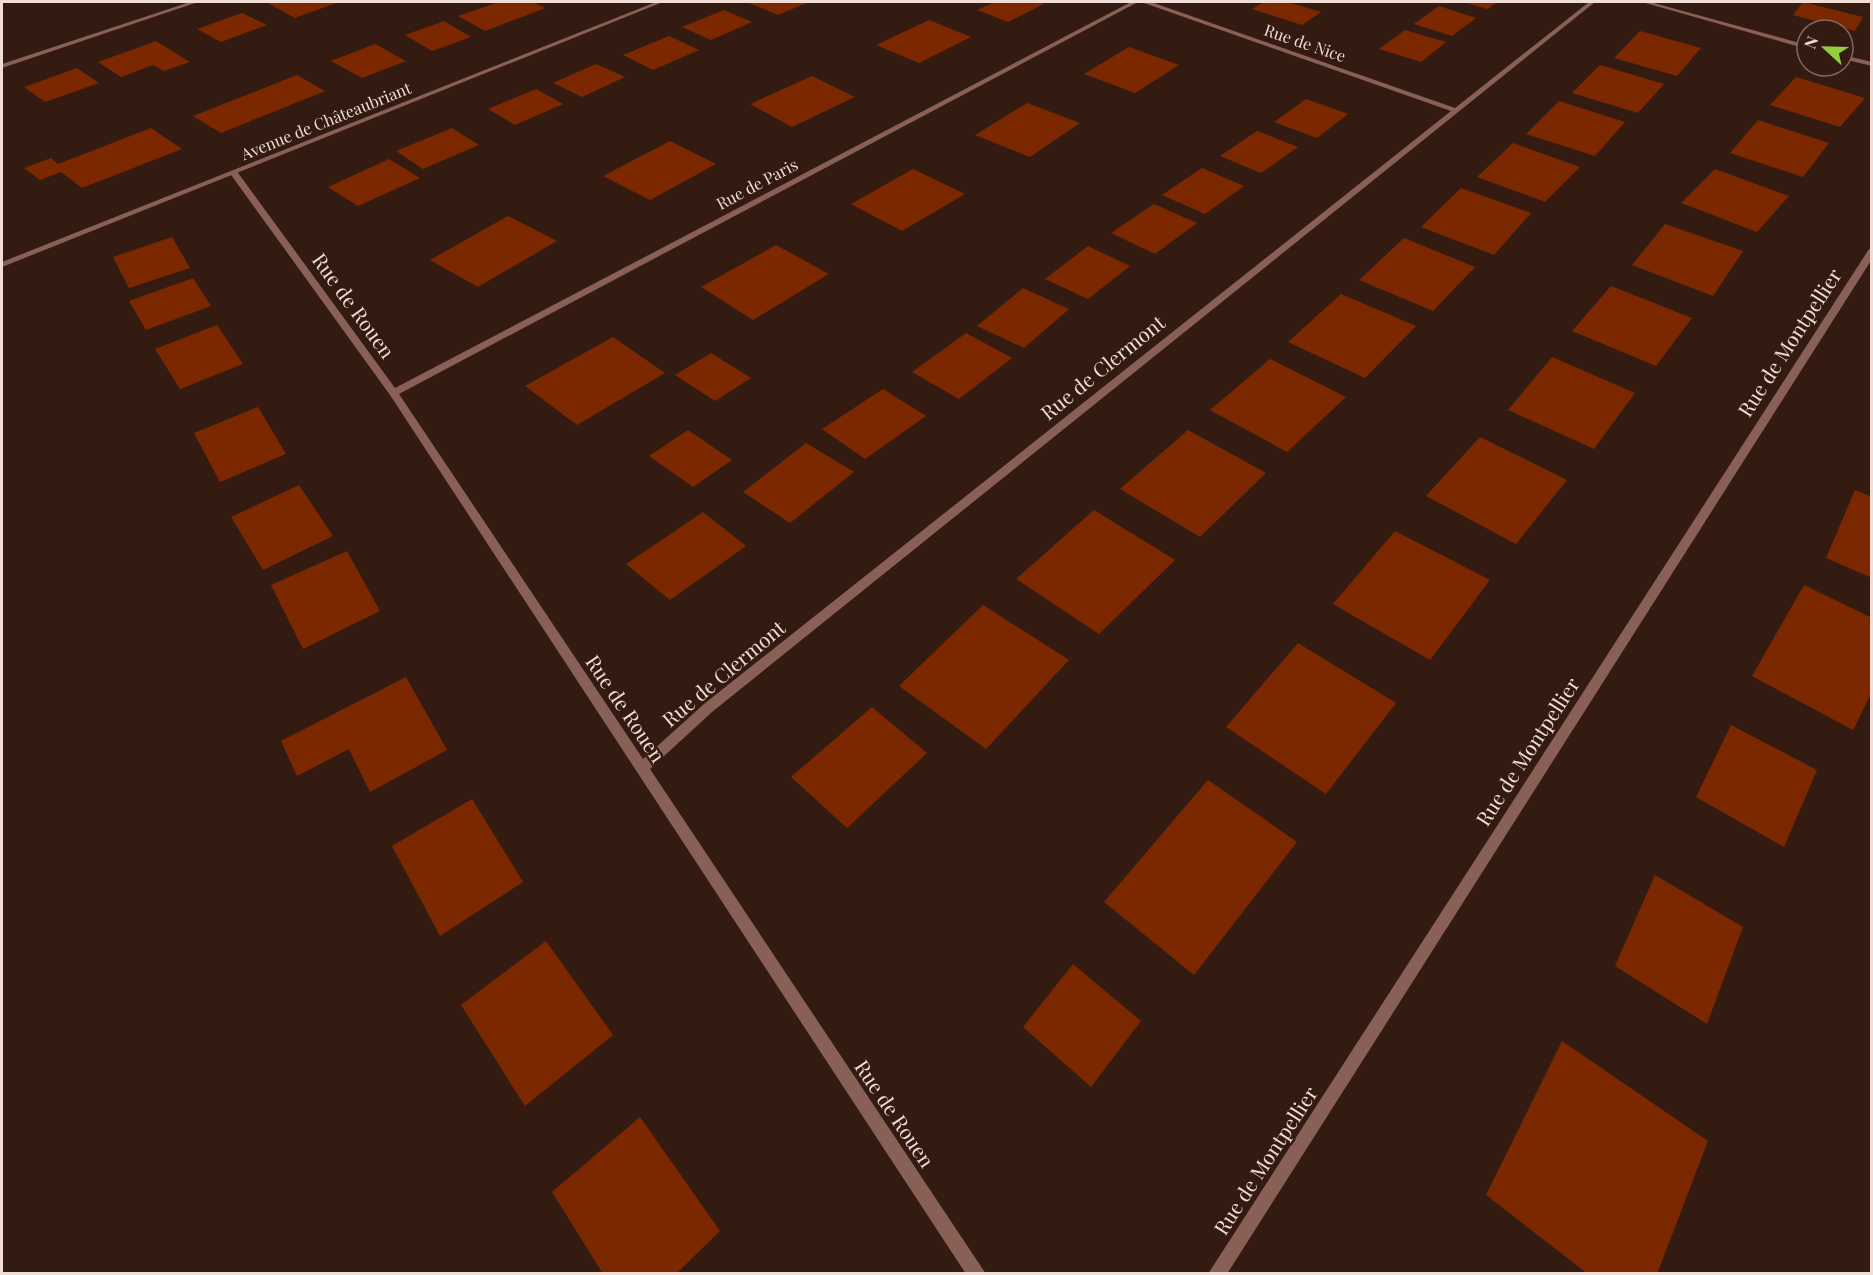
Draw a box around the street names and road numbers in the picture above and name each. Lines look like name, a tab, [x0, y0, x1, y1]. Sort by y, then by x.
street label: Rue de Nice	[1262, 19, 1349, 66]
street label: Avenue de Châteaubriant	[237, 77, 414, 165]
street label: Rue de Paris	[712, 153, 801, 214]
street label: Rue de Rouen	[307, 247, 402, 363]
street label: Rue de Montpellier	[1731, 263, 1847, 421]
street label: Rue de Clermont	[1034, 308, 1170, 425]
street label: Rue de Clermont	[656, 613, 791, 732]
street label: Rue de Rouen	[580, 649, 672, 767]
street label: Rue de Montpellier	[1469, 672, 1585, 830]
street label: Rue de Rouen	[849, 1054, 941, 1172]
street label: Rue de Montpellier	[1207, 1081, 1323, 1239]

